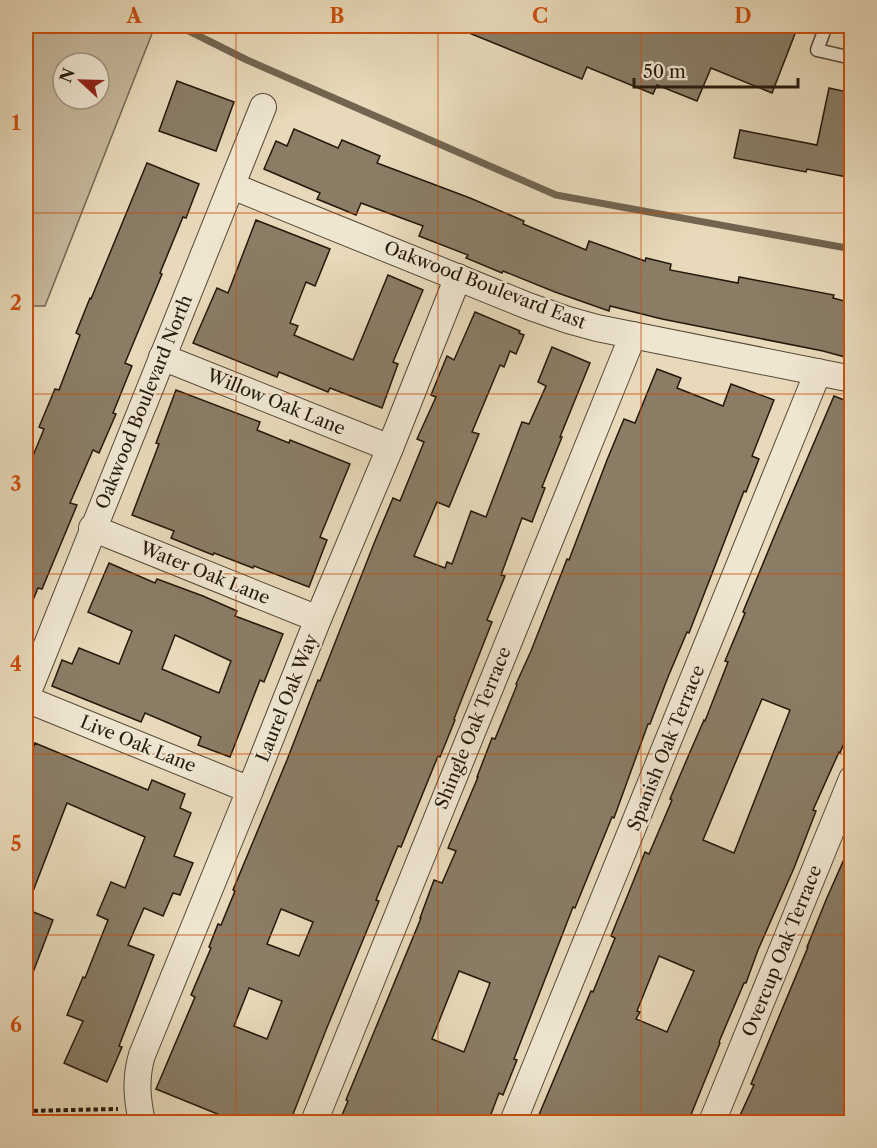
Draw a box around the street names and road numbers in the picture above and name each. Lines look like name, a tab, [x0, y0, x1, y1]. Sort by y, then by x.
street label: Oakwood Boulevard East	[381, 236, 590, 334]
street label: Oakwood Boulevard North	[91, 292, 197, 512]
street label: Willow Oak Lane	[203, 364, 348, 440]
street label: Water Oak Lane	[136, 537, 273, 609]
street label: Laurel Oak Way	[251, 630, 323, 765]
street label: Shingle Oak Terrace	[430, 644, 516, 812]
street label: Spanish Oak Terrace	[623, 662, 709, 834]
street label: Live Oak Lane	[77, 711, 199, 777]
street label: Overcup Oak Terrace	[738, 862, 826, 1040]

